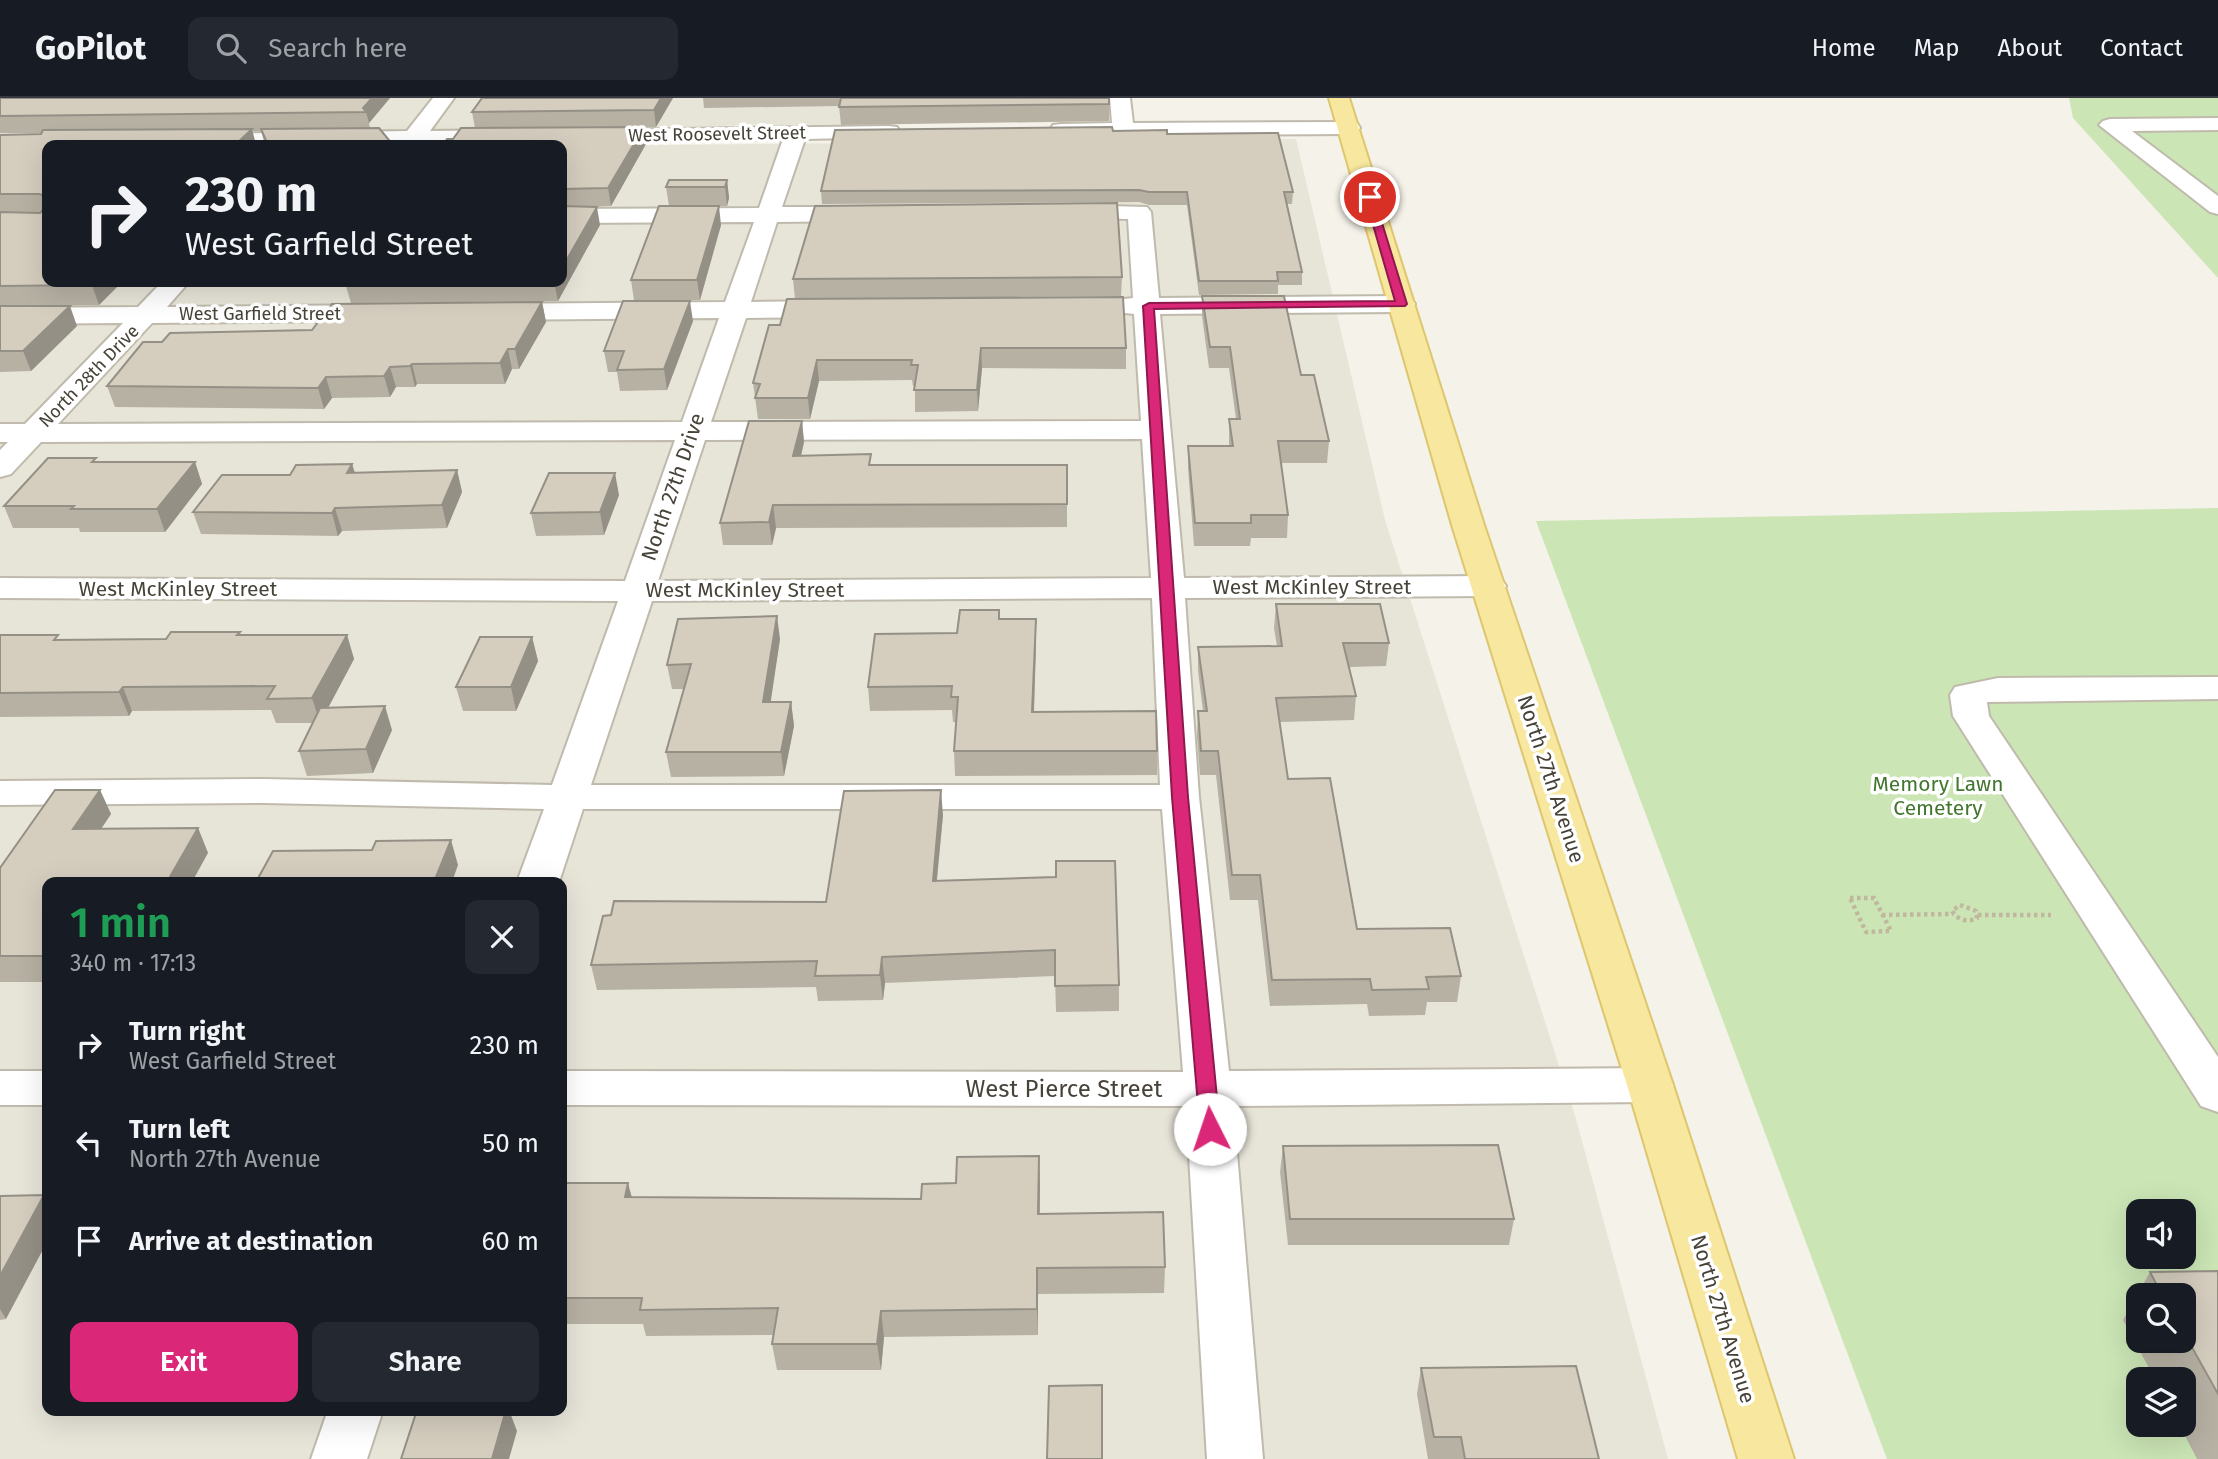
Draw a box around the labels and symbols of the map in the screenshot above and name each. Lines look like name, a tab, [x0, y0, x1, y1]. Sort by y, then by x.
street label: West Roosevelt Street	[628, 121, 807, 147]
pin	[1340, 167, 1400, 227]
street label: West Garfield Street	[179, 303, 341, 325]
street label: North 28th Drive	[34, 320, 144, 432]
street label: North 27th Drive	[636, 410, 710, 564]
street label: West McKinley Street	[1213, 574, 1412, 600]
street label: West McKinley Street	[79, 576, 278, 602]
street label: West McKinley Street	[646, 577, 845, 603]
street label: North 27th Avenue	[1512, 692, 1590, 866]
park label: Memory Lawn Cemetery	[1873, 771, 2003, 821]
street label: West Pierce Street	[966, 1075, 1163, 1103]
position arrow	[1173, 1092, 1247, 1166]
street label: North 27th Avenue	[1685, 1232, 1761, 1406]

